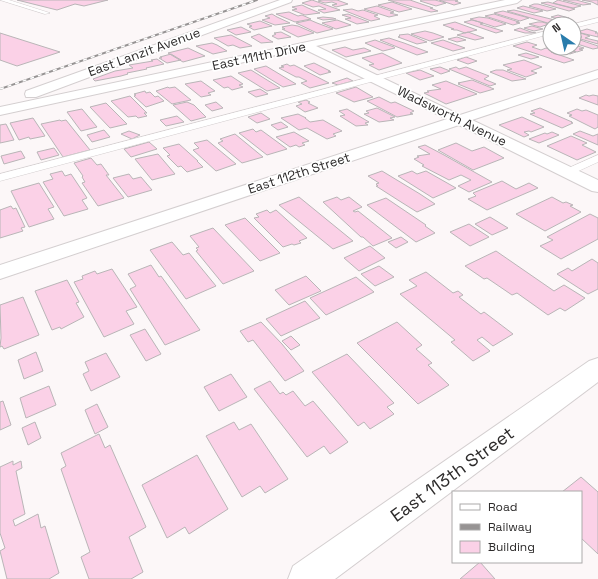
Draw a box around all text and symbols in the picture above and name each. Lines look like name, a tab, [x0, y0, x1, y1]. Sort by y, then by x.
north arrow	[542, 16, 582, 56]
text: N	[549, 20, 563, 36]
street label: East Lanzit Avenue	[85, 24, 203, 80]
street label: East 111th Drive	[211, 38, 307, 74]
street label: Wadsworth Avenue	[394, 82, 510, 150]
street label: East 112th Street	[246, 148, 352, 198]
street label: East 113th Street	[386, 421, 518, 527]
legend	[452, 491, 582, 563]
text: Road	[488, 499, 517, 515]
text: Railway	[488, 519, 532, 535]
text: Building	[488, 539, 535, 555]

